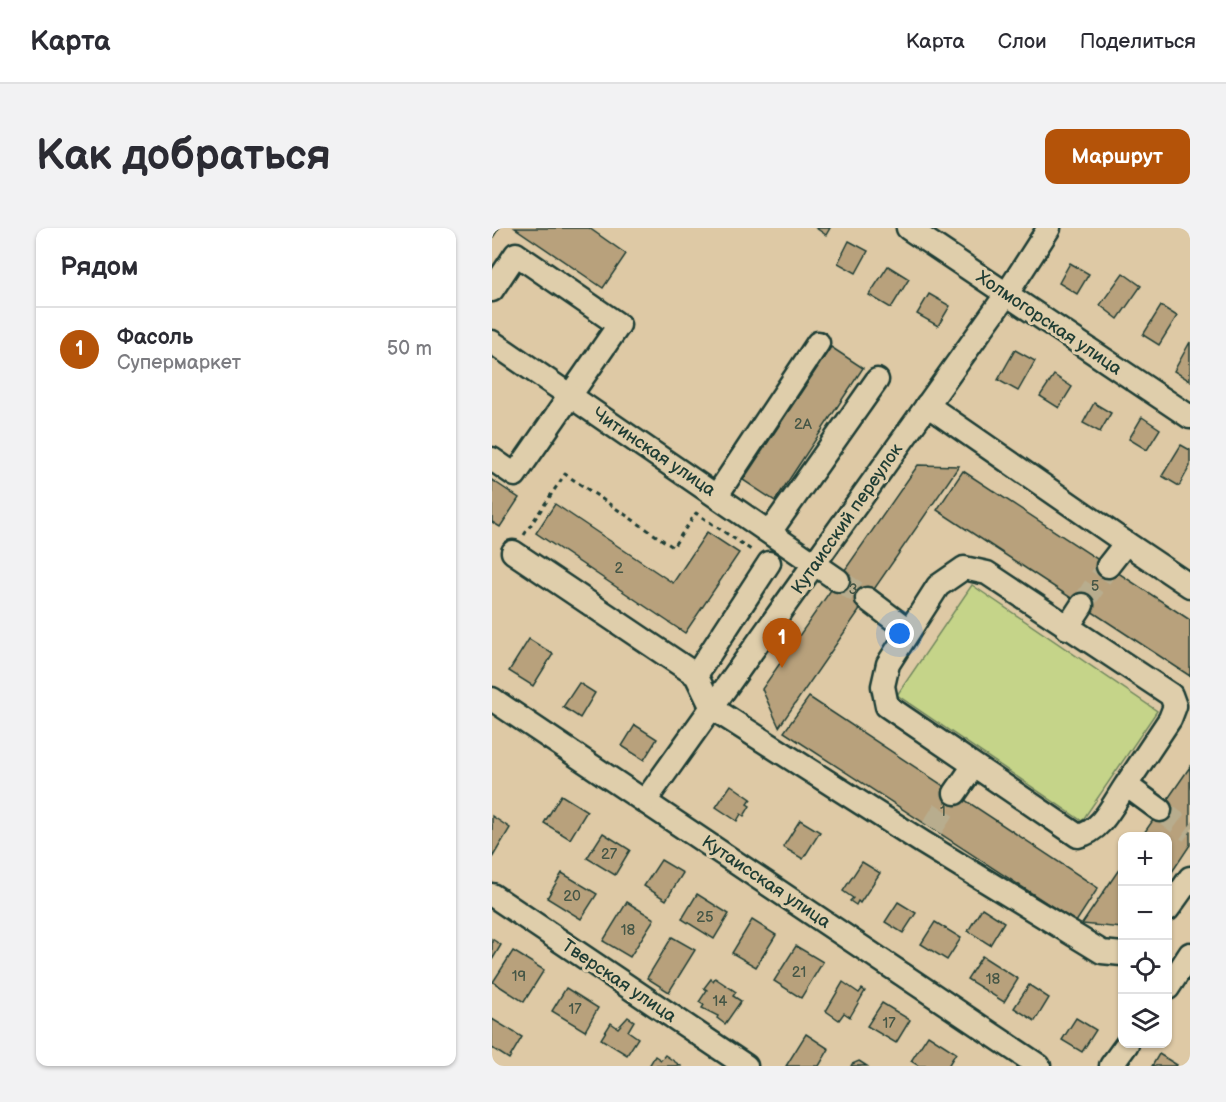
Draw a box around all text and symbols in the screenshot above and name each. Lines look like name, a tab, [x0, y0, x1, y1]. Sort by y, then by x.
text: Карта	[30, 25, 110, 58]
text: Карта	[906, 29, 965, 54]
text: Слои	[998, 29, 1047, 54]
text: Поделиться	[1080, 29, 1196, 54]
button: Маршрут	[1045, 129, 1190, 184]
text: Как добраться	[36, 131, 331, 182]
text: Рядом	[60, 252, 138, 283]
street label: Холмогорская улица	[972, 266, 1126, 380]
text: Фасоль	[117, 324, 193, 351]
text: 1	[75, 337, 84, 361]
text: 50 m	[387, 337, 432, 361]
text: Супермаркет	[117, 351, 241, 375]
street label: Читинская улица	[588, 403, 720, 501]
house number: 2А	[794, 415, 813, 434]
street label: Кутаисский переулок	[787, 439, 907, 598]
house number: 2	[615, 559, 624, 578]
house number: 5	[1091, 577, 1099, 596]
house number: 3	[848, 580, 858, 599]
pin: 1	[762, 618, 802, 668]
your location	[885, 619, 914, 648]
house number: 1	[940, 802, 946, 821]
street label: Кутаисская улица	[698, 831, 835, 933]
map controls	[1118, 832, 1172, 1048]
button: +	[1118, 832, 1172, 886]
house number: 27	[601, 845, 618, 864]
button: −	[1118, 886, 1172, 940]
house number: 20	[563, 887, 581, 906]
house number: 25	[696, 908, 714, 927]
house number: 18	[621, 921, 636, 940]
street label: Тверская улица	[558, 935, 680, 1027]
button: locate	[1118, 940, 1172, 994]
house number: 21	[792, 963, 806, 982]
house number: 19	[512, 967, 526, 986]
house number: 18	[986, 970, 1001, 989]
house number: 14	[713, 992, 727, 1011]
button: layers	[1118, 994, 1172, 1048]
house number: 17	[568, 1000, 582, 1019]
house number: 17	[882, 1014, 896, 1033]

